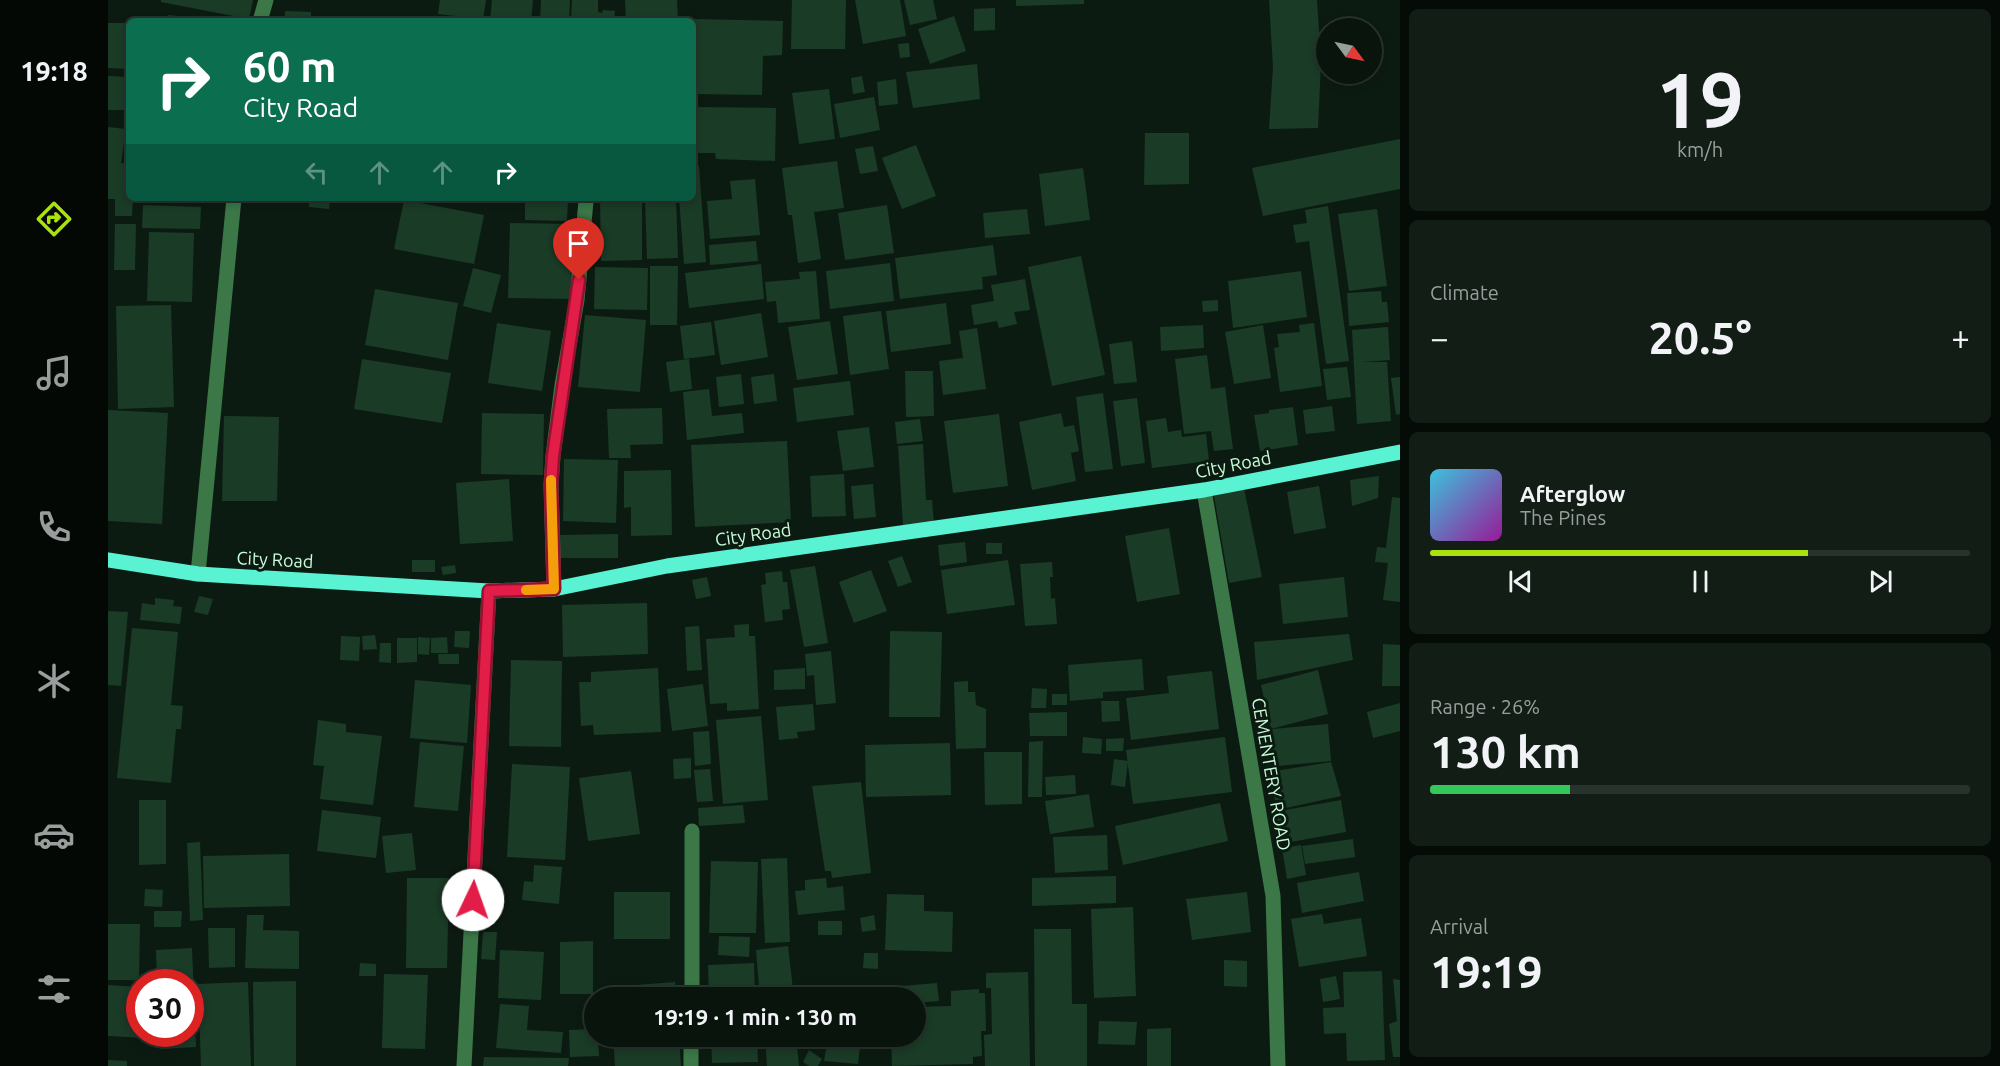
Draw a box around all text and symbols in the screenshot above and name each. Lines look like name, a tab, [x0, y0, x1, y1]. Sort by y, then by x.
north arrow	[1316, 18, 1382, 84]
map controls	[1316, 18, 1382, 84]
icon: right	[144, 42, 222, 120]
text: 60 m	[243, 43, 337, 90]
text: 19	[1656, 55, 1744, 143]
text: 19:18	[20, 56, 88, 86]
text: City Road	[243, 92, 358, 122]
text: km/h	[1677, 138, 1723, 161]
icon: left	[300, 156, 333, 189]
icon: ahead	[363, 156, 396, 189]
icon: ahead	[426, 156, 459, 189]
icon: right	[489, 156, 522, 189]
icon: directions	[33, 198, 75, 240]
pin	[553, 218, 604, 280]
icon: arrive	[562, 227, 595, 260]
text: Climate	[1430, 281, 1499, 304]
text: 20.5°	[1648, 312, 1752, 363]
text: −	[1430, 319, 1449, 356]
text: +	[1951, 319, 1970, 356]
icon: music	[33, 352, 75, 394]
street label: City Road	[1193, 447, 1273, 481]
text: Afterglow	[1520, 481, 1625, 506]
icon: phone	[33, 506, 75, 548]
text: The Pines	[1520, 506, 1606, 529]
street label: City Road	[714, 519, 792, 549]
street label: City Road	[236, 547, 314, 571]
icon: previous	[1504, 565, 1537, 598]
icon: pause	[1684, 565, 1717, 598]
icon: next	[1864, 565, 1897, 598]
icon: climate	[33, 660, 75, 702]
text: Range · 26%	[1430, 695, 1540, 718]
street label: CEMENTERY ROAD	[1249, 696, 1295, 852]
text: 130 km	[1430, 726, 1581, 777]
icon: car	[33, 814, 75, 856]
position arrow	[441, 868, 505, 932]
text: Arrival	[1430, 915, 1488, 938]
text: 19:19	[1430, 946, 1543, 997]
icon: filters	[33, 968, 75, 1010]
speed limit sign: 30	[126, 969, 204, 1047]
text: 19:19 · 1 min · 130 m	[653, 1004, 857, 1029]

